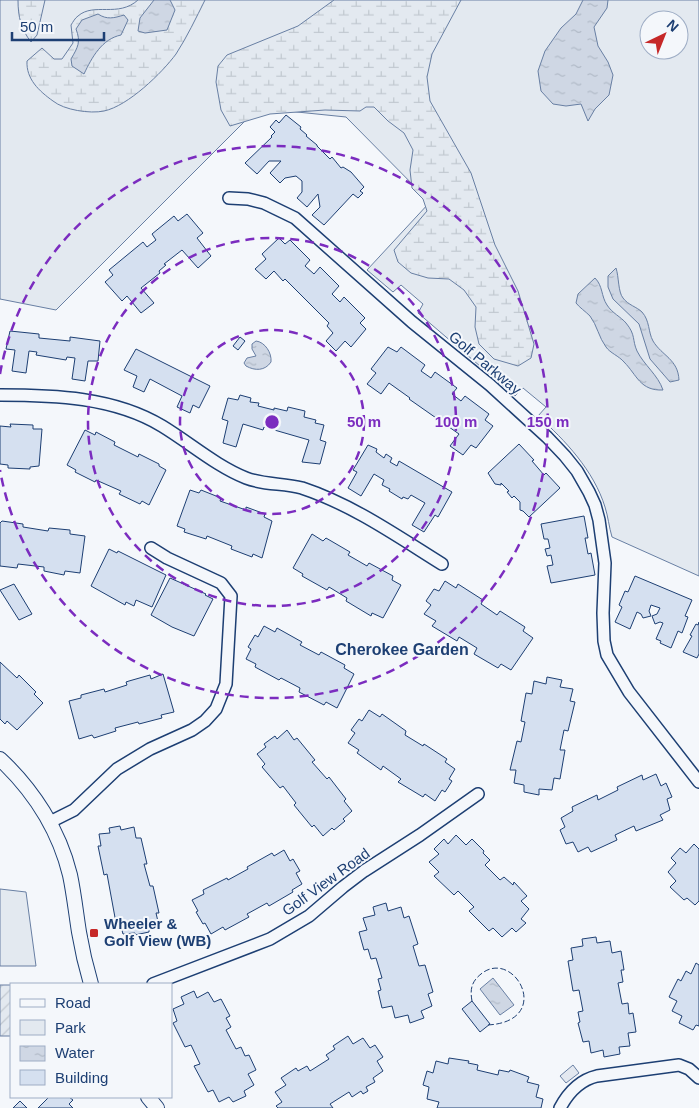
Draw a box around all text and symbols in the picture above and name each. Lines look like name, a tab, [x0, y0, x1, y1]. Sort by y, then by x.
scale bar	[12, 10, 105, 42]
north arrow	[639, 10, 689, 60]
text: N	[664, 16, 682, 35]
text: 50 m	[20, 18, 53, 35]
street label: Golf Parkway	[446, 327, 525, 398]
centre of rings	[263, 413, 281, 431]
text: 50 m	[347, 413, 381, 430]
text: 100 m	[435, 413, 477, 430]
text: 150 m	[527, 413, 569, 430]
district label: Cherokee Garden	[335, 641, 469, 658]
street label: Golf View Road	[279, 844, 373, 919]
place label: Wheeler & Golf View (WB)	[104, 915, 211, 949]
marker: Wheeler & Golf View (WB)	[88, 927, 100, 939]
legend	[10, 983, 172, 1098]
text: Road	[55, 994, 91, 1011]
text: Park	[55, 1019, 86, 1036]
text: Water	[55, 1044, 94, 1061]
text: Building	[55, 1069, 108, 1086]

